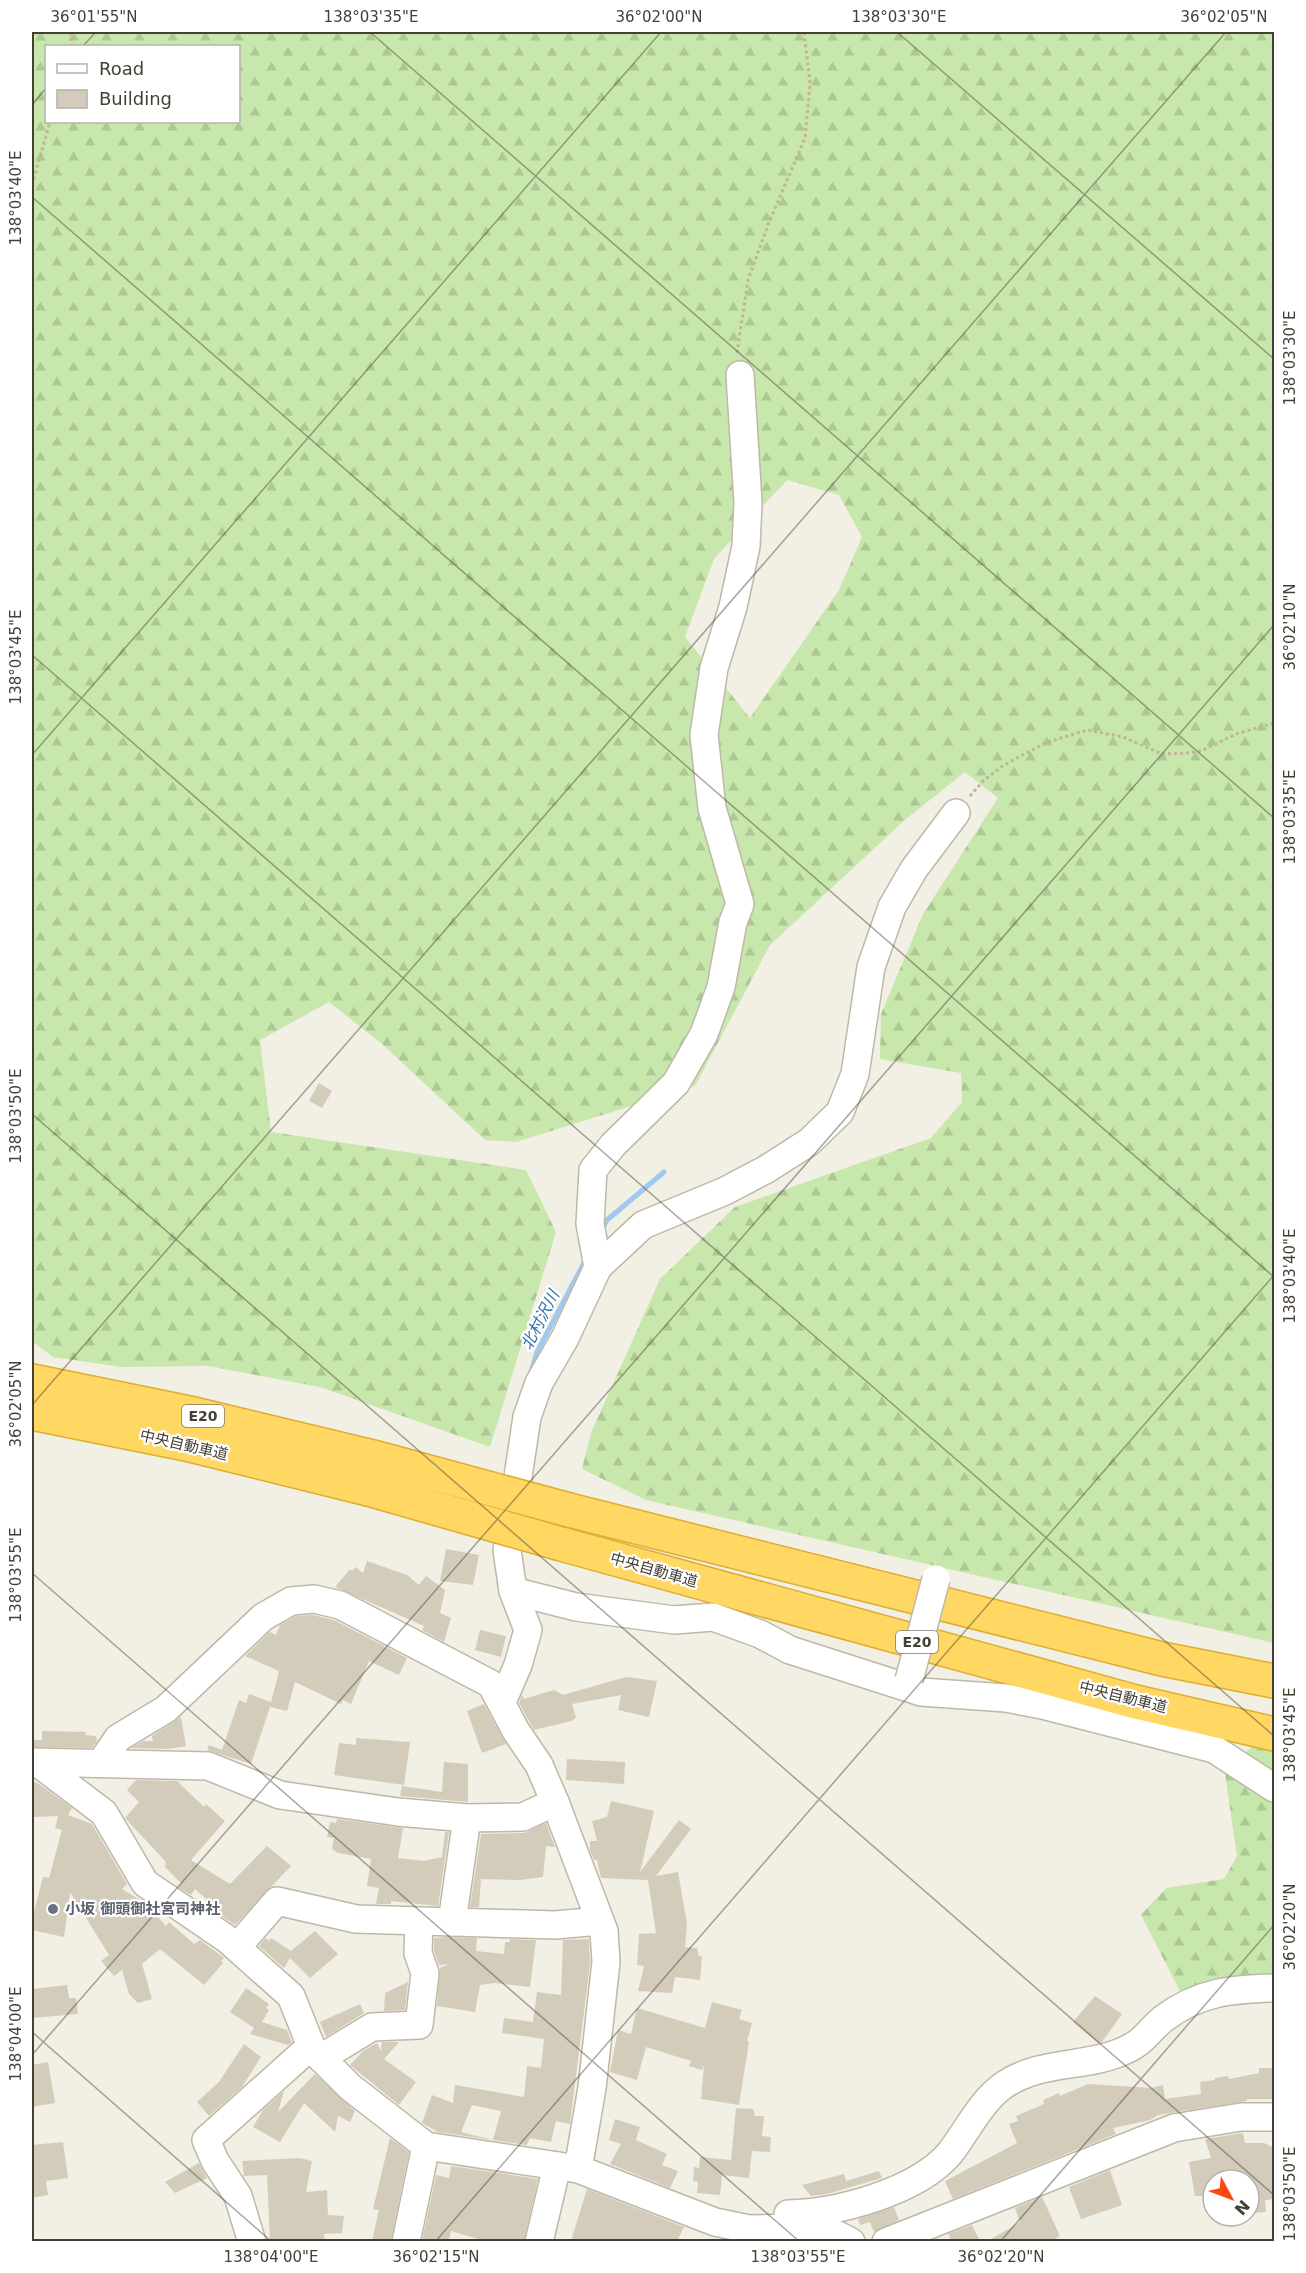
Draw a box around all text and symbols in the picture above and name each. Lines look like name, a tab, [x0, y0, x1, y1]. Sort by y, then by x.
text: 36°01'55"N	[50, 8, 138, 26]
text: 138°03'35"E	[324, 8, 418, 26]
text: 36°02'00"N	[615, 8, 703, 26]
text: 138°03'30"E	[852, 8, 946, 26]
text: 36°02'05"N	[1180, 8, 1268, 26]
legend	[45, 45, 240, 123]
text: Road	[99, 58, 144, 79]
text: Building	[99, 88, 172, 109]
text: 138°03'40"E	[7, 151, 25, 245]
text: 138°03'30"E	[1281, 311, 1299, 405]
text: 36°02'10"N	[1281, 583, 1299, 671]
text: 138°03'45"E	[7, 610, 25, 704]
text: 138°03'35"E	[1281, 770, 1299, 864]
text: 138°03'50"E	[7, 1069, 25, 1163]
text: 138°03'40"E	[1281, 1229, 1299, 1323]
water label: 北村沢川	[517, 1285, 564, 1353]
text: 36°02'05"N	[7, 1360, 25, 1448]
road number: E20	[182, 1405, 224, 1427]
street label: 中央自動車道	[138, 1426, 230, 1464]
text: 138°03'55"E	[7, 1528, 25, 1622]
street label: 中央自動車道	[608, 1549, 700, 1591]
road number: E20	[896, 1631, 938, 1653]
street label: 中央自動車道	[1077, 1677, 1169, 1717]
text: 138°03'45"E	[1281, 1688, 1299, 1782]
text: 36°02'20"N	[1281, 1883, 1299, 1971]
place label: 小坂 御頭御社宮司神社	[65, 1900, 220, 1918]
marker: 小坂 御頭御社宮司神社	[46, 1902, 60, 1916]
text: 138°04'00"E	[7, 1987, 25, 2081]
text: 138°03'50"E	[1281, 2147, 1299, 2241]
north arrow	[1201, 2168, 1261, 2228]
text: N	[1230, 2196, 1254, 2219]
text: 138°04'00"E	[224, 2248, 318, 2266]
text: 36°02'15"N	[392, 2248, 480, 2266]
text: 138°03'55"E	[751, 2248, 845, 2266]
text: 36°02'20"N	[957, 2248, 1045, 2266]

